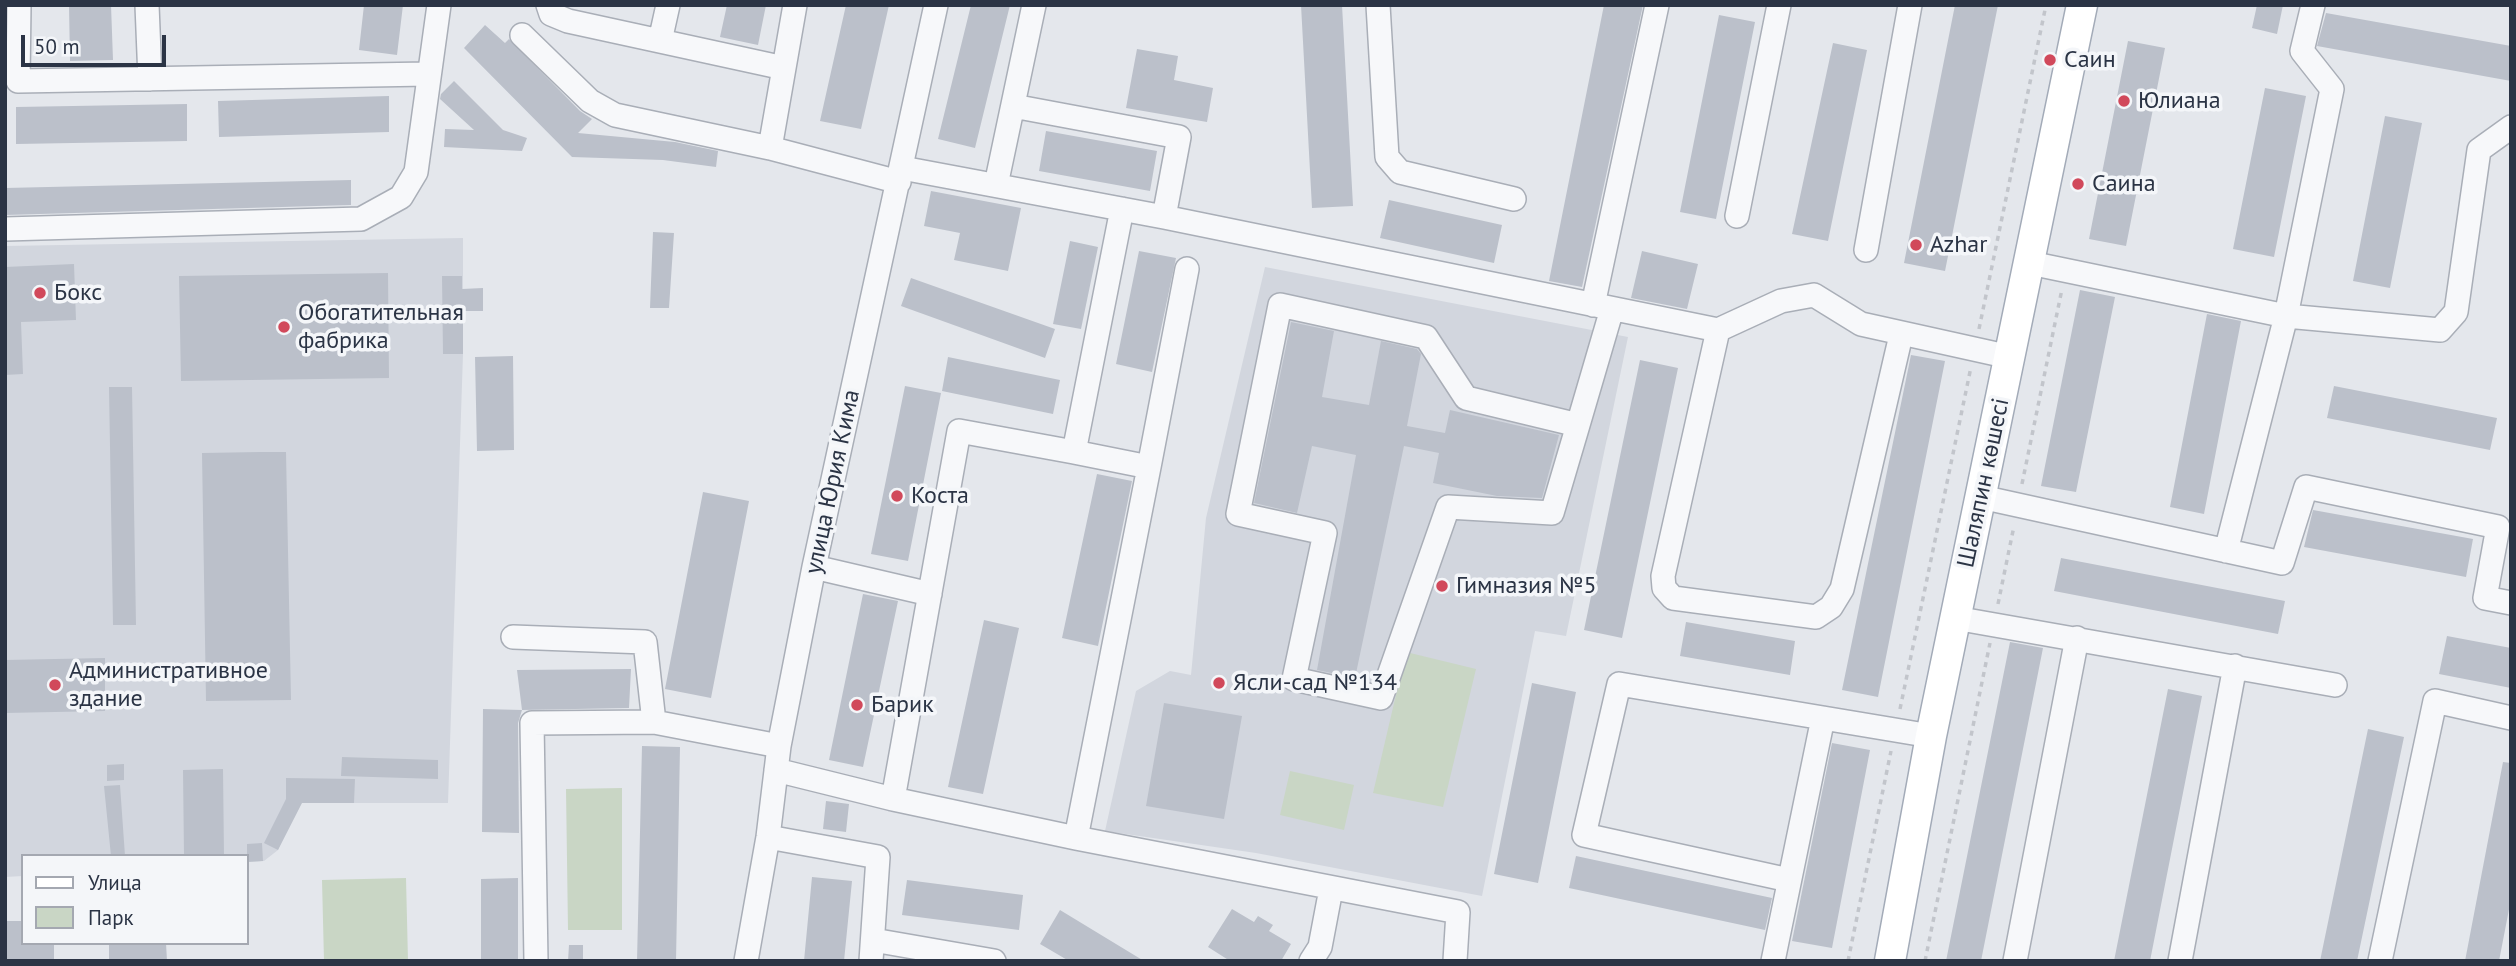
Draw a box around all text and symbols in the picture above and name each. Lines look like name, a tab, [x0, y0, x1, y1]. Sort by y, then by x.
scale bar	[24, 21, 170, 65]
text: 50 m	[34, 33, 80, 60]
place label: Саин	[2064, 46, 2116, 74]
marker: Саин	[2042, 52, 2058, 68]
place label: Юлиана	[2138, 87, 2221, 115]
marker: Юлиана	[2116, 93, 2132, 109]
place label: Саина	[2092, 170, 2156, 198]
marker: Саина	[2070, 176, 2086, 192]
place label: Azhar	[1930, 231, 1987, 259]
marker: Azhar	[1908, 237, 1924, 253]
place label: Бокс	[54, 279, 102, 307]
marker: Бокс	[32, 285, 48, 301]
place label: Обогатительная фабрика	[298, 299, 464, 355]
marker: Обогатительная фабрика	[276, 319, 292, 335]
street label: улица Юрия Кима	[799, 387, 867, 577]
street label: Шаляпин көшесі	[1952, 396, 2016, 570]
place label: Коста	[911, 482, 969, 510]
marker: Коста	[889, 488, 905, 504]
place label: Гимназия №5	[1456, 572, 1597, 600]
marker: Гимназия №5	[1434, 578, 1450, 594]
place label: Административное здание	[69, 657, 268, 713]
place label: Ясли-сад №134	[1233, 669, 1397, 697]
marker: Ясли-сад №134	[1211, 675, 1227, 691]
marker: Административное здание	[47, 677, 63, 693]
place label: Барик	[871, 691, 934, 719]
marker: Барик	[849, 697, 865, 713]
legend	[21, 854, 248, 945]
text: Улица	[88, 869, 142, 896]
text: Парк	[88, 904, 134, 931]

